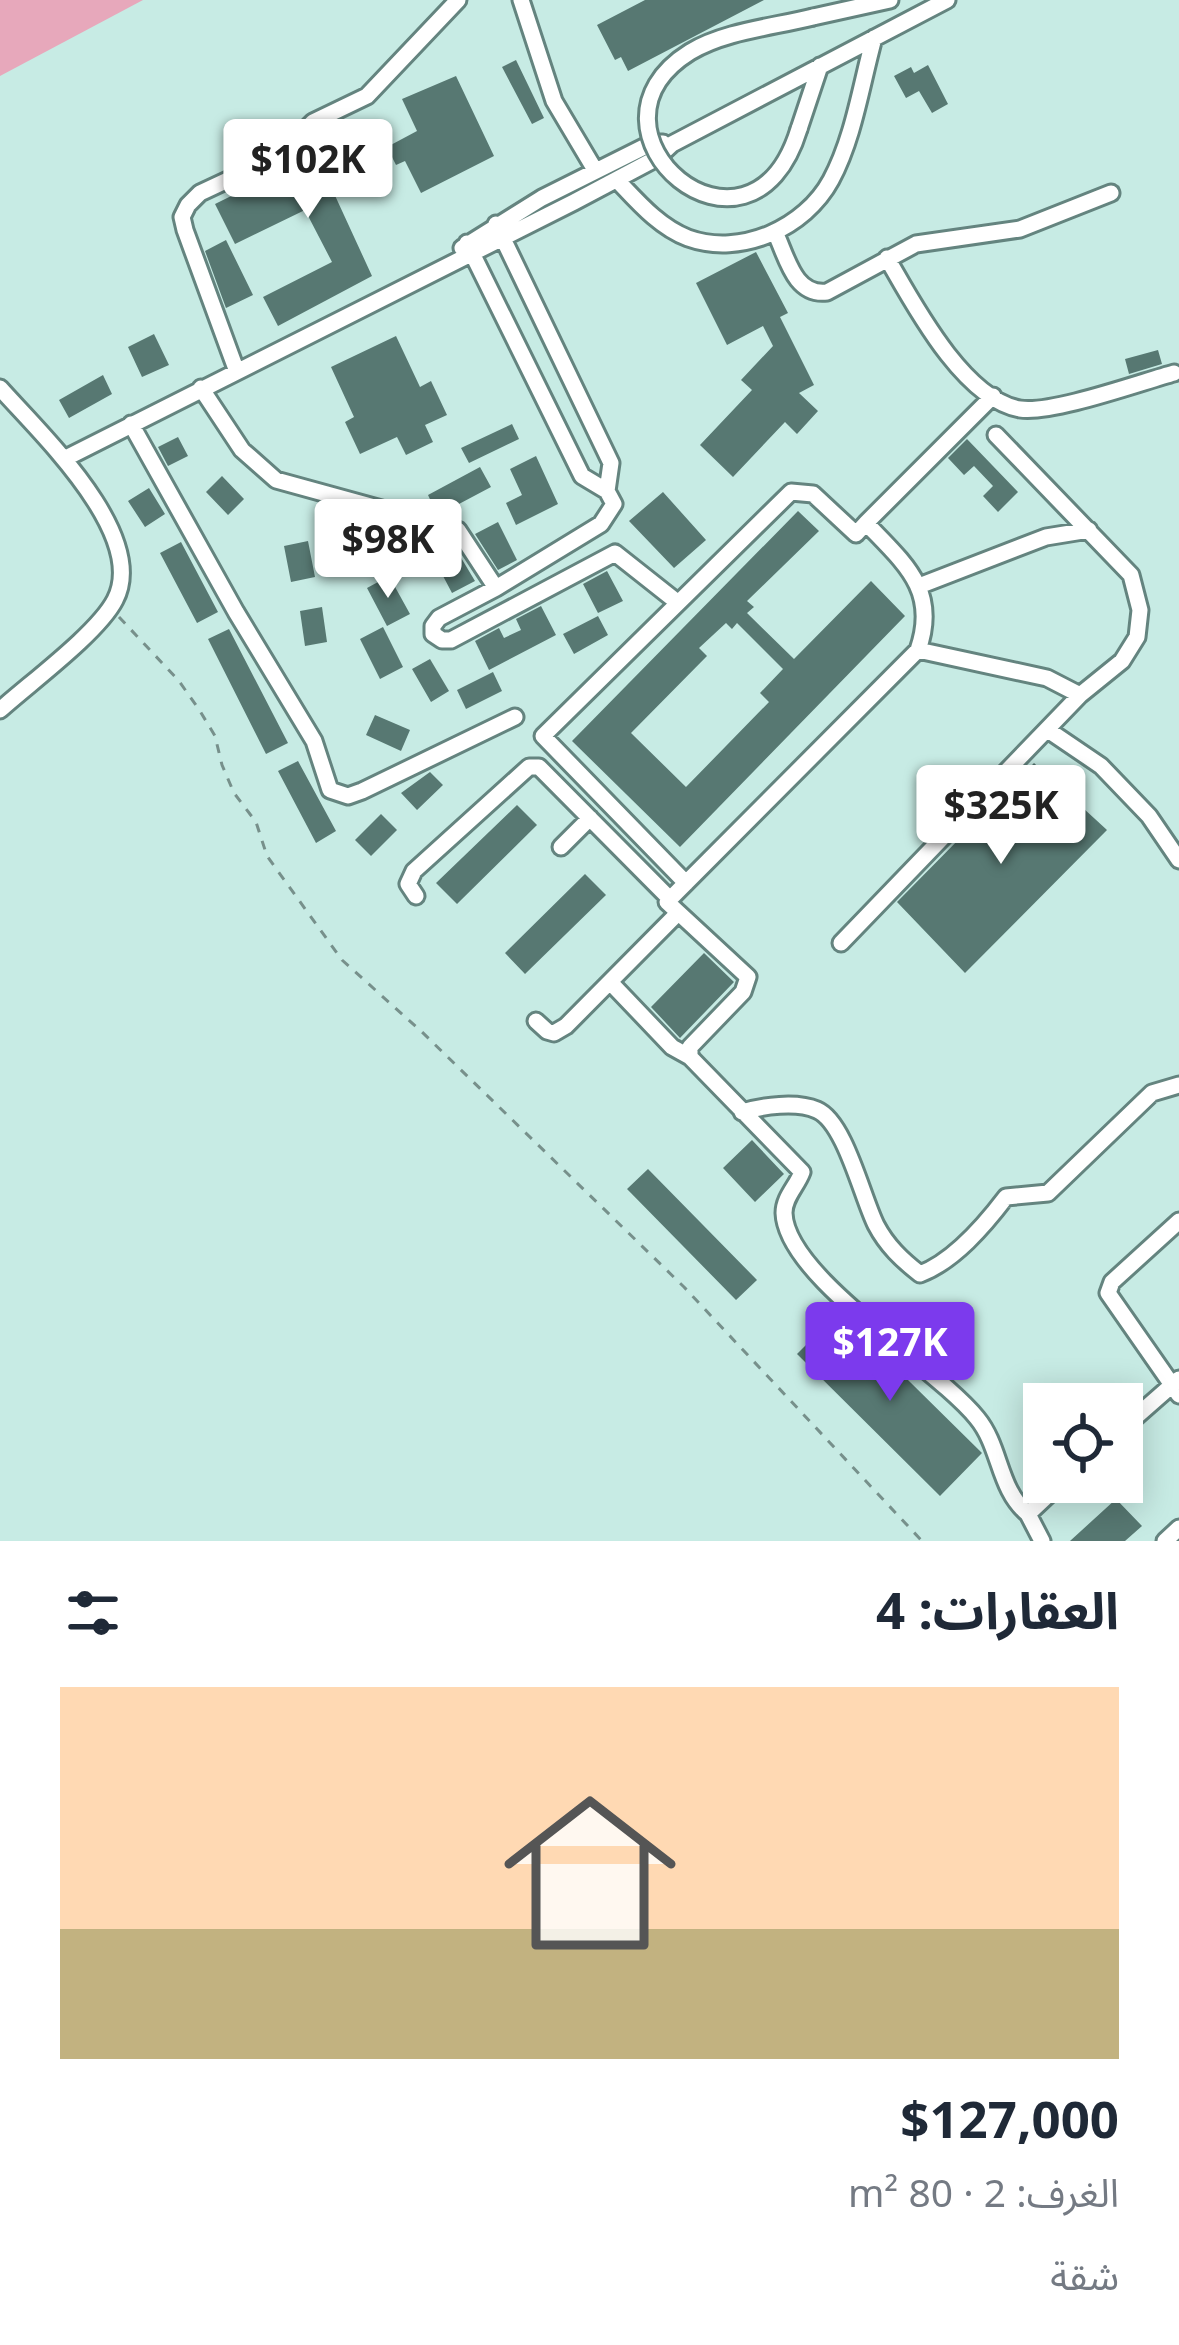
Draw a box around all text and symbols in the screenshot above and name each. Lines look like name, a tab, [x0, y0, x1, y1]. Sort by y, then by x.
pin: $102K	[224, 119, 392, 221]
text: $102K	[250, 131, 366, 184]
pin: $98K	[317, 499, 459, 601]
text: $98K	[342, 511, 434, 564]
pin: $325K	[917, 765, 1085, 867]
text: $325K	[943, 777, 1059, 830]
pin: $127K	[806, 1302, 974, 1404]
text: $127K	[832, 1314, 948, 1367]
map controls	[1023, 1383, 1143, 1503]
button: locate	[1023, 1383, 1143, 1503]
text: العقارات: 4	[876, 1574, 1119, 1644]
icon: filters	[60, 1580, 126, 1646]
icon: home	[482, 1765, 698, 1981]
text: $127,000	[900, 2083, 1119, 2153]
text: الغرف: 2 · 80 m²	[848, 2165, 1119, 2218]
text: شقة	[1050, 2248, 1119, 2301]

